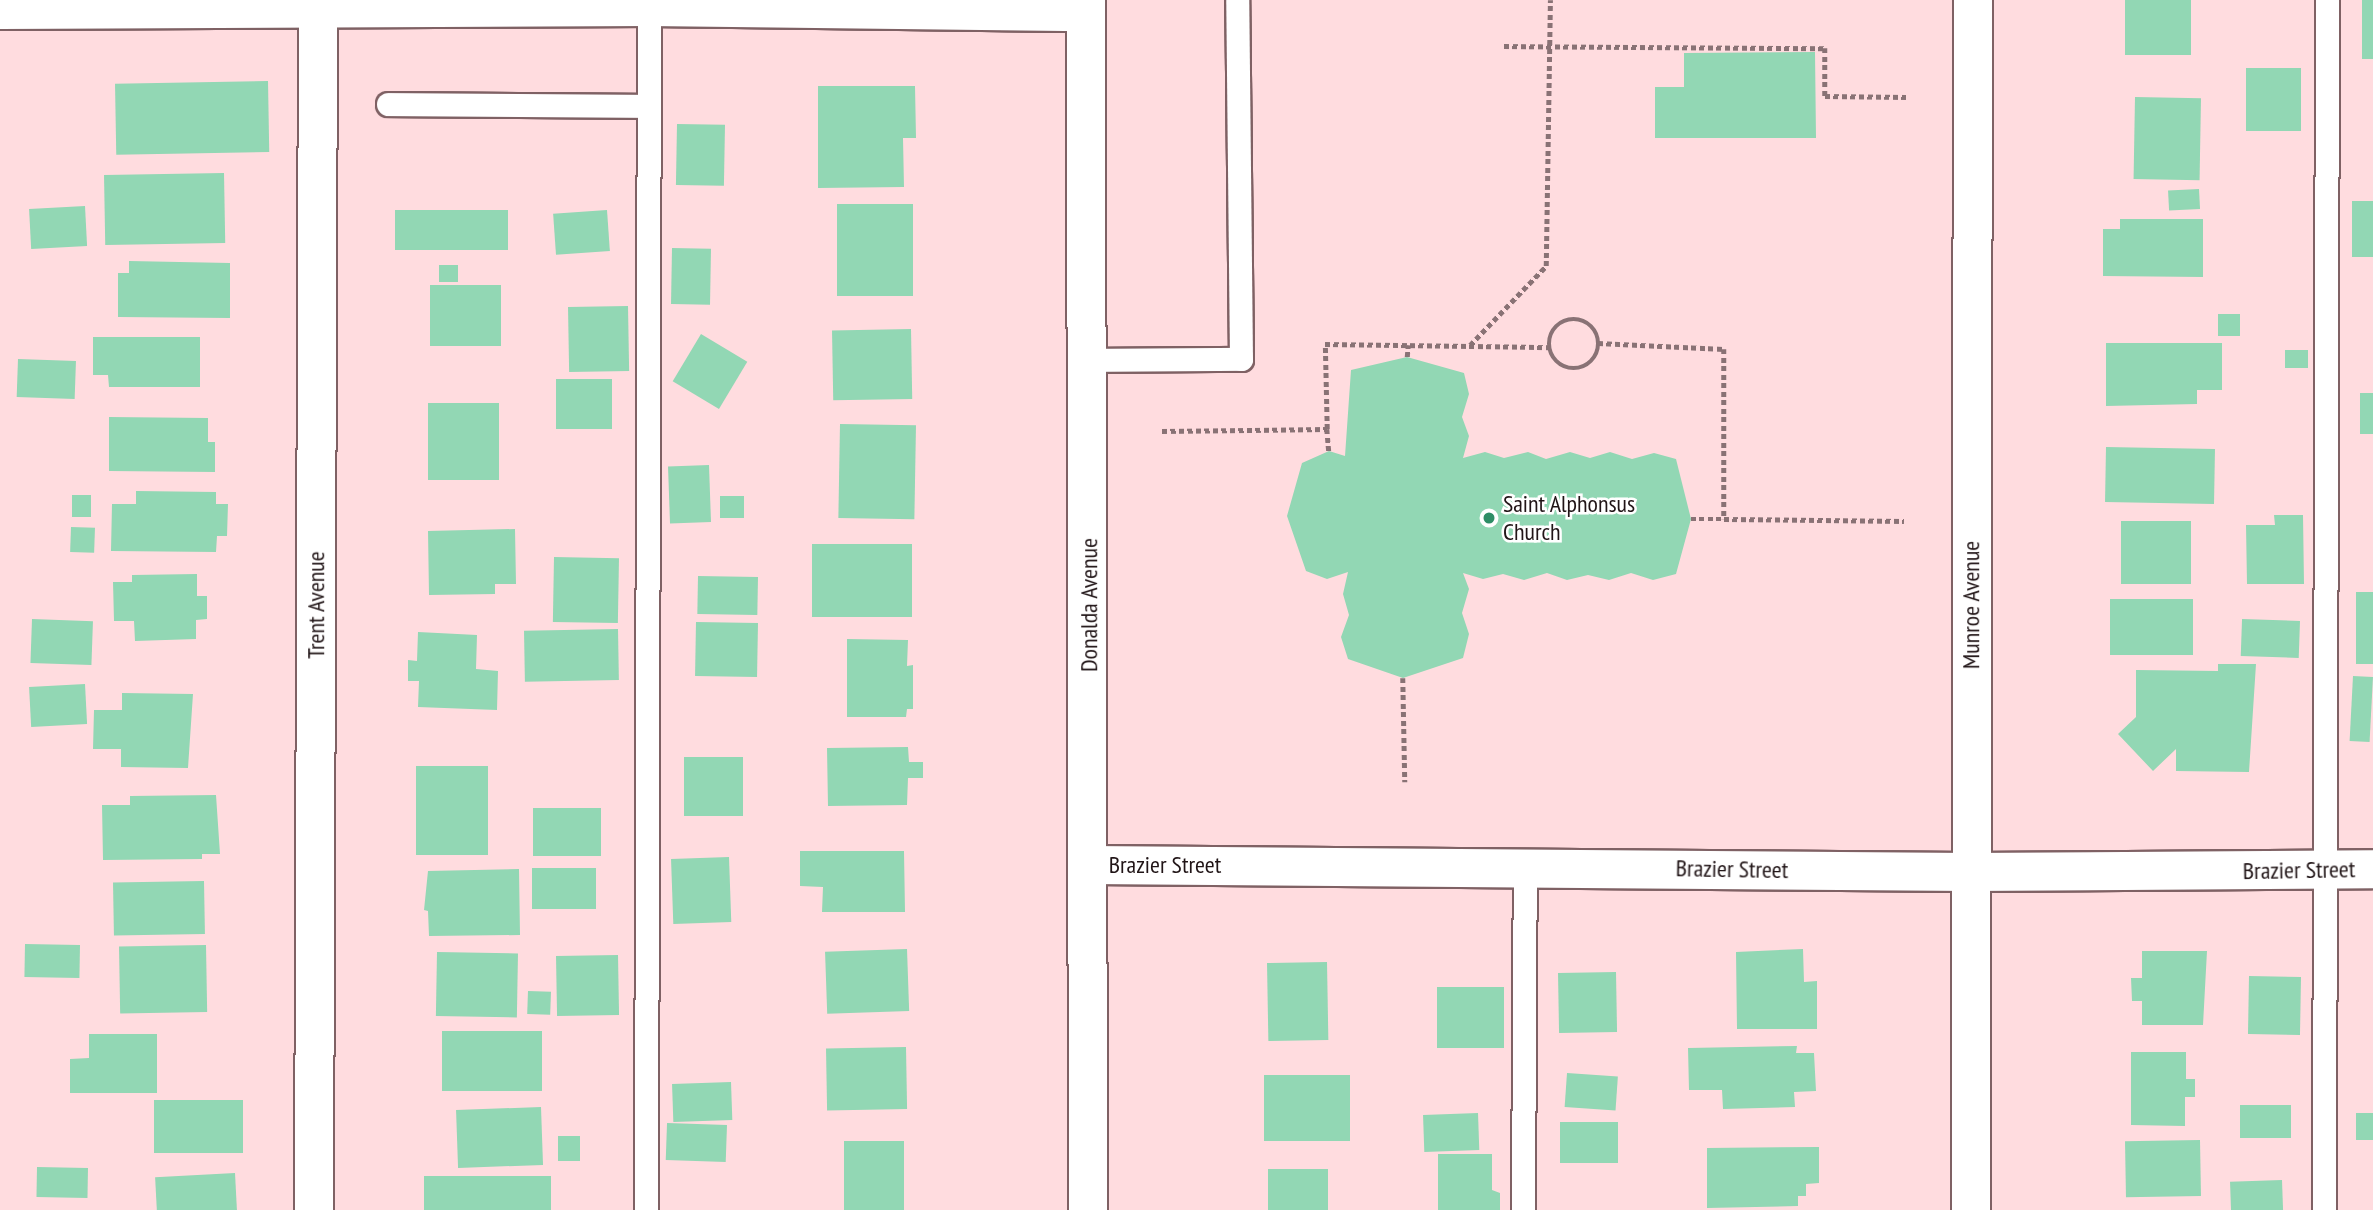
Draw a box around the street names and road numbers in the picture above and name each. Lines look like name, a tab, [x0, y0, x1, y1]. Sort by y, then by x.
street label: Donalda Avenue	[1075, 538, 1103, 672]
street label: Munroe Avenue	[1957, 541, 1985, 669]
street label: Trent Avenue	[302, 551, 330, 659]
street label: Brazier Street	[1109, 851, 1221, 879]
street label: Brazier Street	[1675, 854, 1789, 884]
street label: Brazier Street	[2242, 855, 2356, 885]

